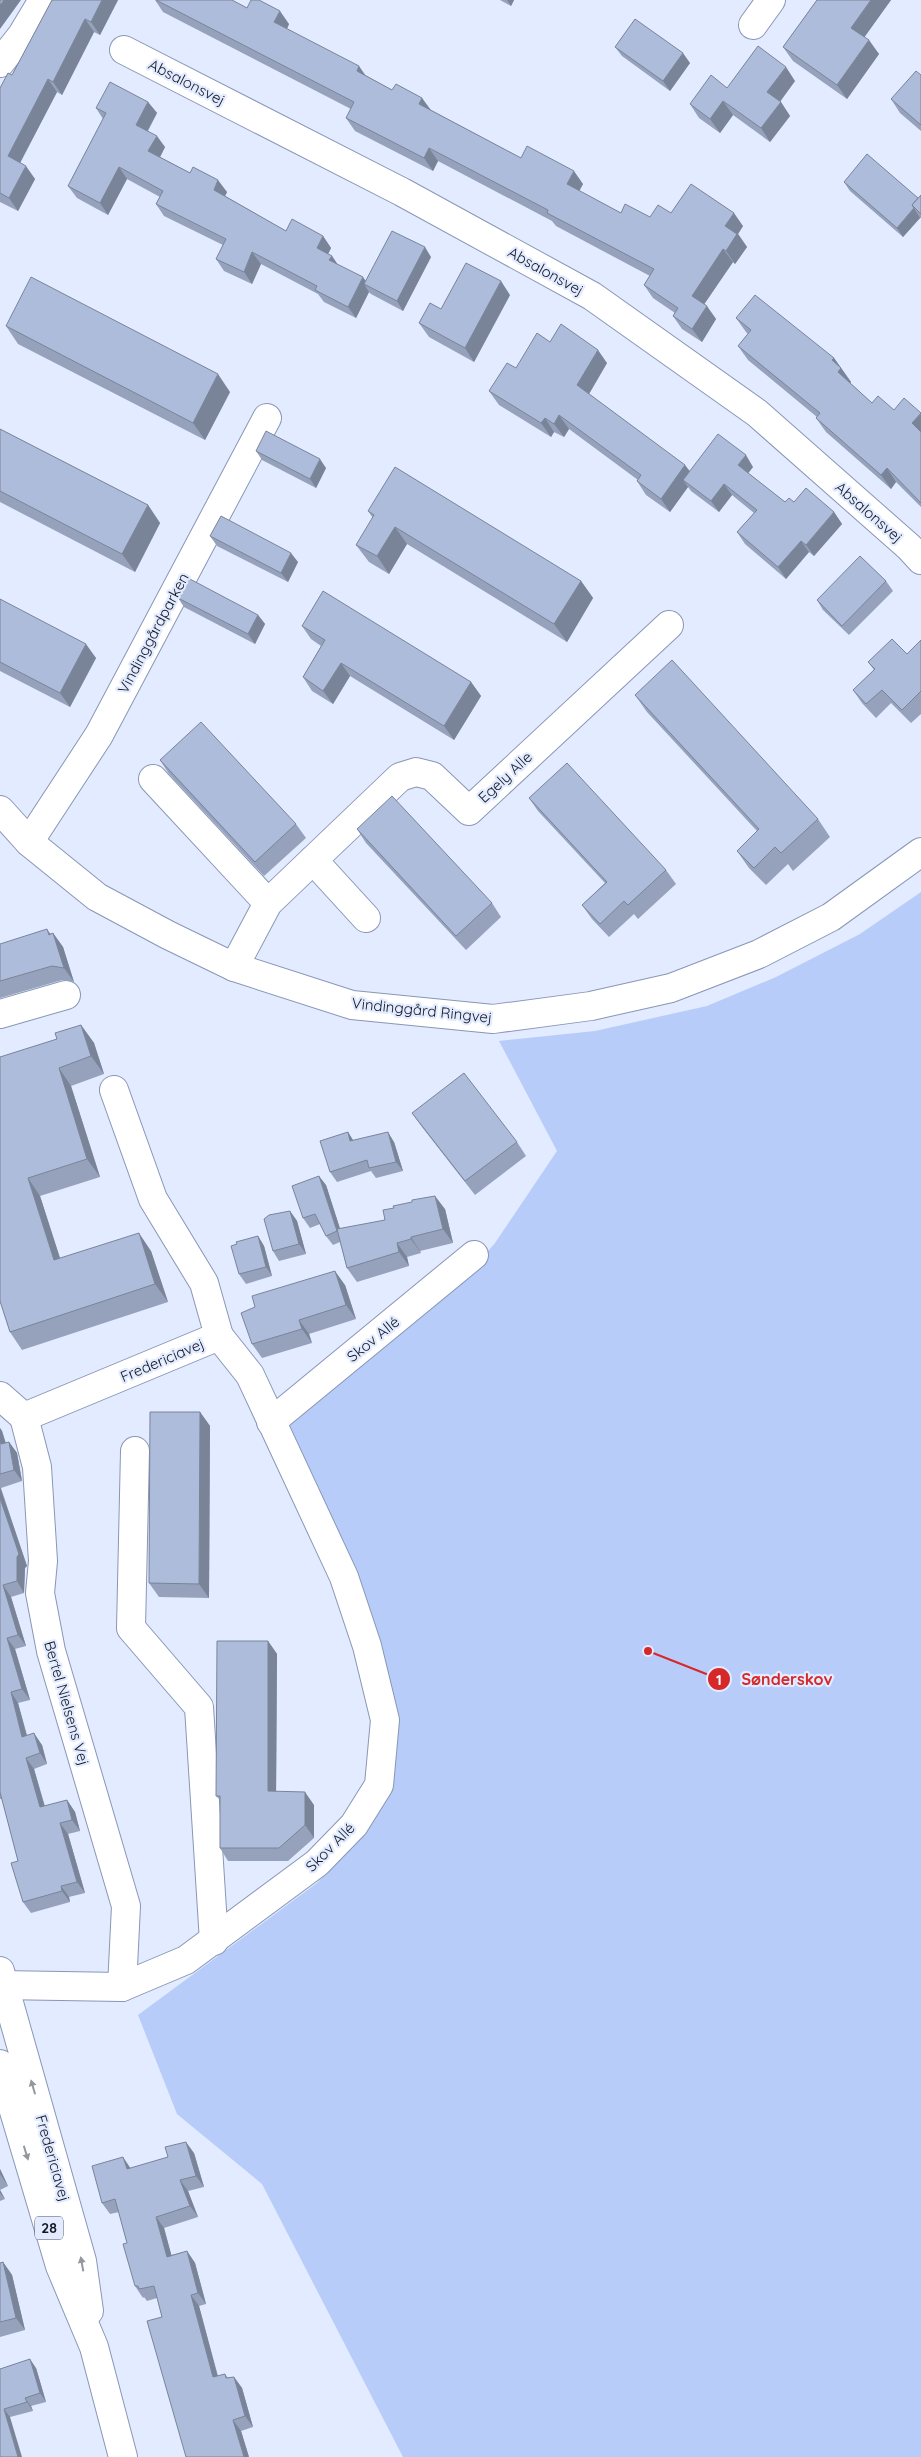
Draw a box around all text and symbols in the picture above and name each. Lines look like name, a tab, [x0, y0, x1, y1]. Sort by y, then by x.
street label: Absalonsvej	[145, 55, 229, 109]
street label: Absalonsvej	[505, 242, 587, 300]
street label: Absalonsvej	[831, 477, 907, 547]
street label: Vindinggårdparken	[113, 569, 193, 697]
street label: Egely Alle	[474, 747, 536, 807]
street label: Vindinggård Ringvej	[351, 993, 493, 1027]
street label: Skov Allé	[343, 1312, 403, 1366]
street label: Fredericiavej	[117, 1334, 207, 1386]
street label: Bertel Nielsens Vej	[40, 1639, 94, 1767]
callout: Sønderskov	[706, 1664, 842, 1695]
text: Sønderskov	[742, 1669, 832, 1689]
text: 1	[716, 1670, 722, 1689]
street label: Skov Allé	[301, 1818, 359, 1876]
one-way arrow	[29, 2080, 37, 2095]
street label: Fredericiavej	[32, 2113, 74, 2203]
one-way arrow	[22, 2146, 30, 2161]
road number: 28	[35, 2216, 63, 2240]
one-way arrow	[78, 2255, 86, 2271]

